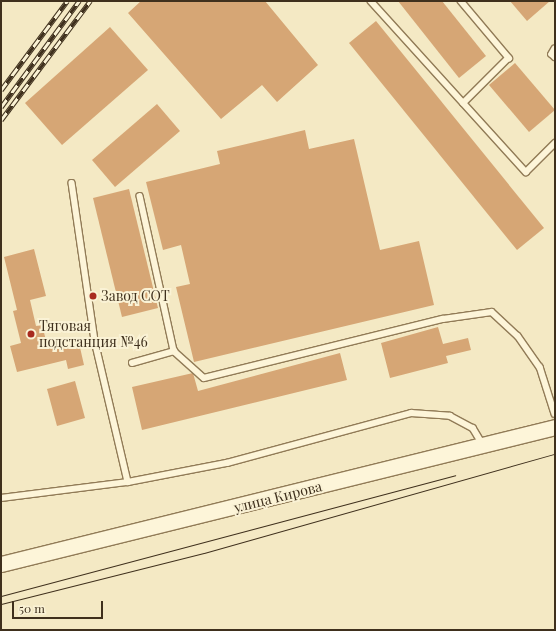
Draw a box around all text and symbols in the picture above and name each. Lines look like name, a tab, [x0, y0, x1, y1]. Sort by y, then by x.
place label: Завод СОТ	[101, 288, 170, 304]
marker: Завод СОТ	[88, 291, 98, 301]
place label: Тяговая подстанция №46	[39, 318, 148, 350]
marker: Тяговая подстанция №46	[26, 329, 36, 339]
street label: улица Кирова	[232, 478, 324, 516]
scale bar	[14, 593, 105, 619]
text: 50 m	[19, 600, 45, 616]

